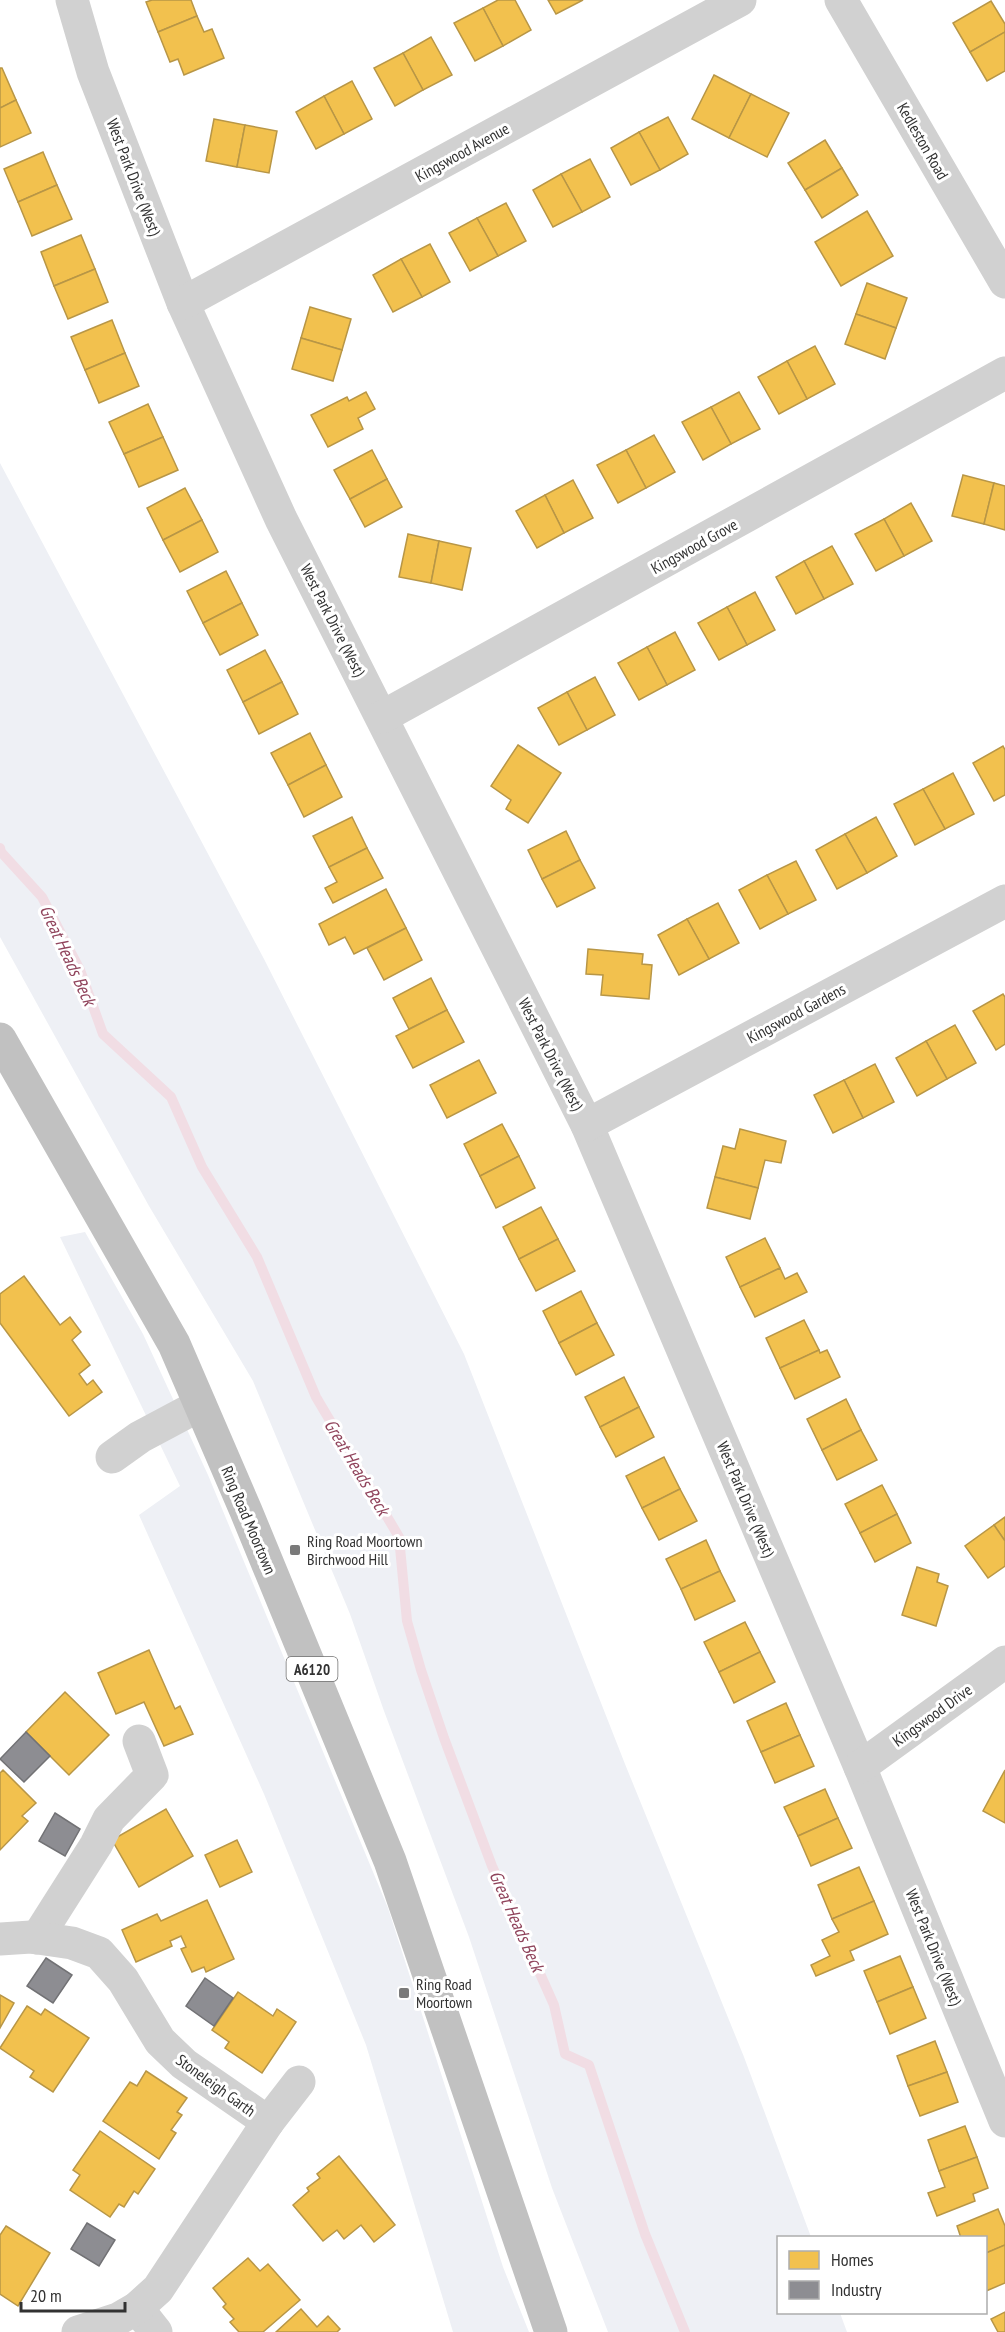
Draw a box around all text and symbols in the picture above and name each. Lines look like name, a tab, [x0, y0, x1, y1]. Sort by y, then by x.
street label: Kedleston Road	[893, 99, 953, 183]
street label: West Park Drive (West)	[103, 116, 166, 238]
street label: Kingswood Avenue	[412, 118, 512, 186]
street label: Kingswood Grove	[647, 514, 741, 578]
street label: West Park Drive (West)	[296, 561, 370, 680]
water label: Great Heads Beck	[35, 901, 102, 1011]
street label: Kingswood Gardens	[743, 979, 849, 1047]
street label: West Park Drive (West)	[514, 995, 588, 1114]
water label: Great Heads Beck	[319, 1415, 396, 1521]
street label: West Park Drive (West)	[713, 1438, 779, 1560]
street label: Ring Road Moortown	[217, 1463, 281, 1577]
place label: Ring Road Moortown Birchwood Hill	[307, 1531, 422, 1569]
marker: Ring Road Moortown Birchwood Hill	[288, 1543, 302, 1557]
road number: A6120	[286, 1657, 338, 1681]
street label: Kingswood Drive	[888, 1680, 976, 1750]
water label: Great Heads Beck	[484, 1867, 550, 1977]
street label: West Park Drive (West)	[902, 1886, 966, 2008]
place label: Ring Road Moortown	[416, 1974, 472, 2012]
marker: Ring Road Moortown	[397, 1986, 411, 2000]
street label: Stoneleigh Garth	[172, 2049, 260, 2121]
legend	[777, 2236, 987, 2314]
text: Homes	[831, 2248, 874, 2271]
scale bar	[21, 2275, 124, 2313]
text: Industry	[831, 2278, 882, 2301]
text: 20 m	[30, 2284, 62, 2307]

